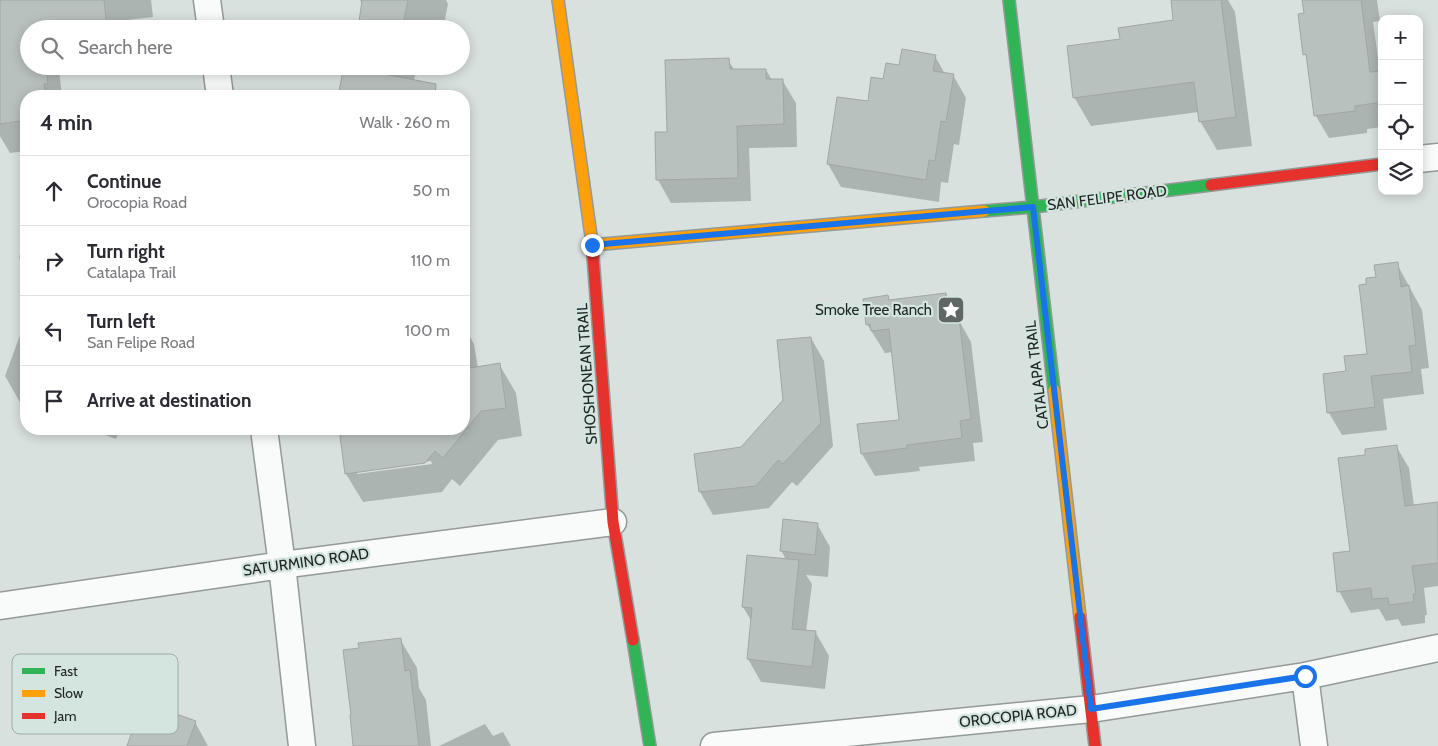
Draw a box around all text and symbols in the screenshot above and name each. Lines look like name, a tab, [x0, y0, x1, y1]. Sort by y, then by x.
map controls	[1378, 15, 1423, 195]
button: +	[1378, 15, 1423, 60]
search box	[20, 20, 470, 75]
icon: search	[38, 34, 66, 62]
text: Search here	[78, 36, 172, 59]
button: −	[1378, 60, 1423, 105]
button: locate	[1378, 105, 1423, 150]
text: 4 min	[40, 110, 93, 135]
text: Walk · 260 m	[360, 113, 450, 132]
button: layers	[1378, 150, 1423, 195]
text: Continue	[87, 170, 161, 193]
icon: ahead	[40, 177, 68, 205]
text: 50 m	[413, 181, 450, 200]
street label: SAN FELIPE ROAD	[1046, 182, 1168, 214]
text: Orocopia Road	[87, 193, 187, 212]
route end	[581, 234, 604, 257]
text: Turn right	[87, 240, 165, 263]
icon: right	[40, 247, 68, 275]
text: 110 m	[411, 251, 450, 270]
text: Catalapa Trail	[87, 263, 176, 282]
place icon: Smoke Tree Ranch	[936, 295, 966, 325]
place label: Smoke Tree Ranch	[815, 301, 932, 319]
street label: SHOSHONEAN TRAIL	[573, 302, 601, 445]
text: Turn left	[87, 310, 155, 333]
icon: left	[40, 317, 68, 345]
street label: CATALAPA TRAIL	[1021, 319, 1053, 430]
text: 100 m	[405, 321, 450, 340]
text: San Felipe Road	[87, 333, 195, 352]
icon: arrive	[40, 387, 68, 415]
text: Arrive at destination	[87, 389, 251, 412]
street label: SATURMINO ROAD	[242, 544, 370, 580]
legend	[12, 654, 178, 734]
text: Fast	[54, 662, 78, 680]
route start	[1294, 665, 1317, 688]
text: Slow	[54, 684, 83, 702]
street label: OROCOPIA ROAD	[958, 701, 1078, 731]
text: Jam	[53, 707, 76, 725]

